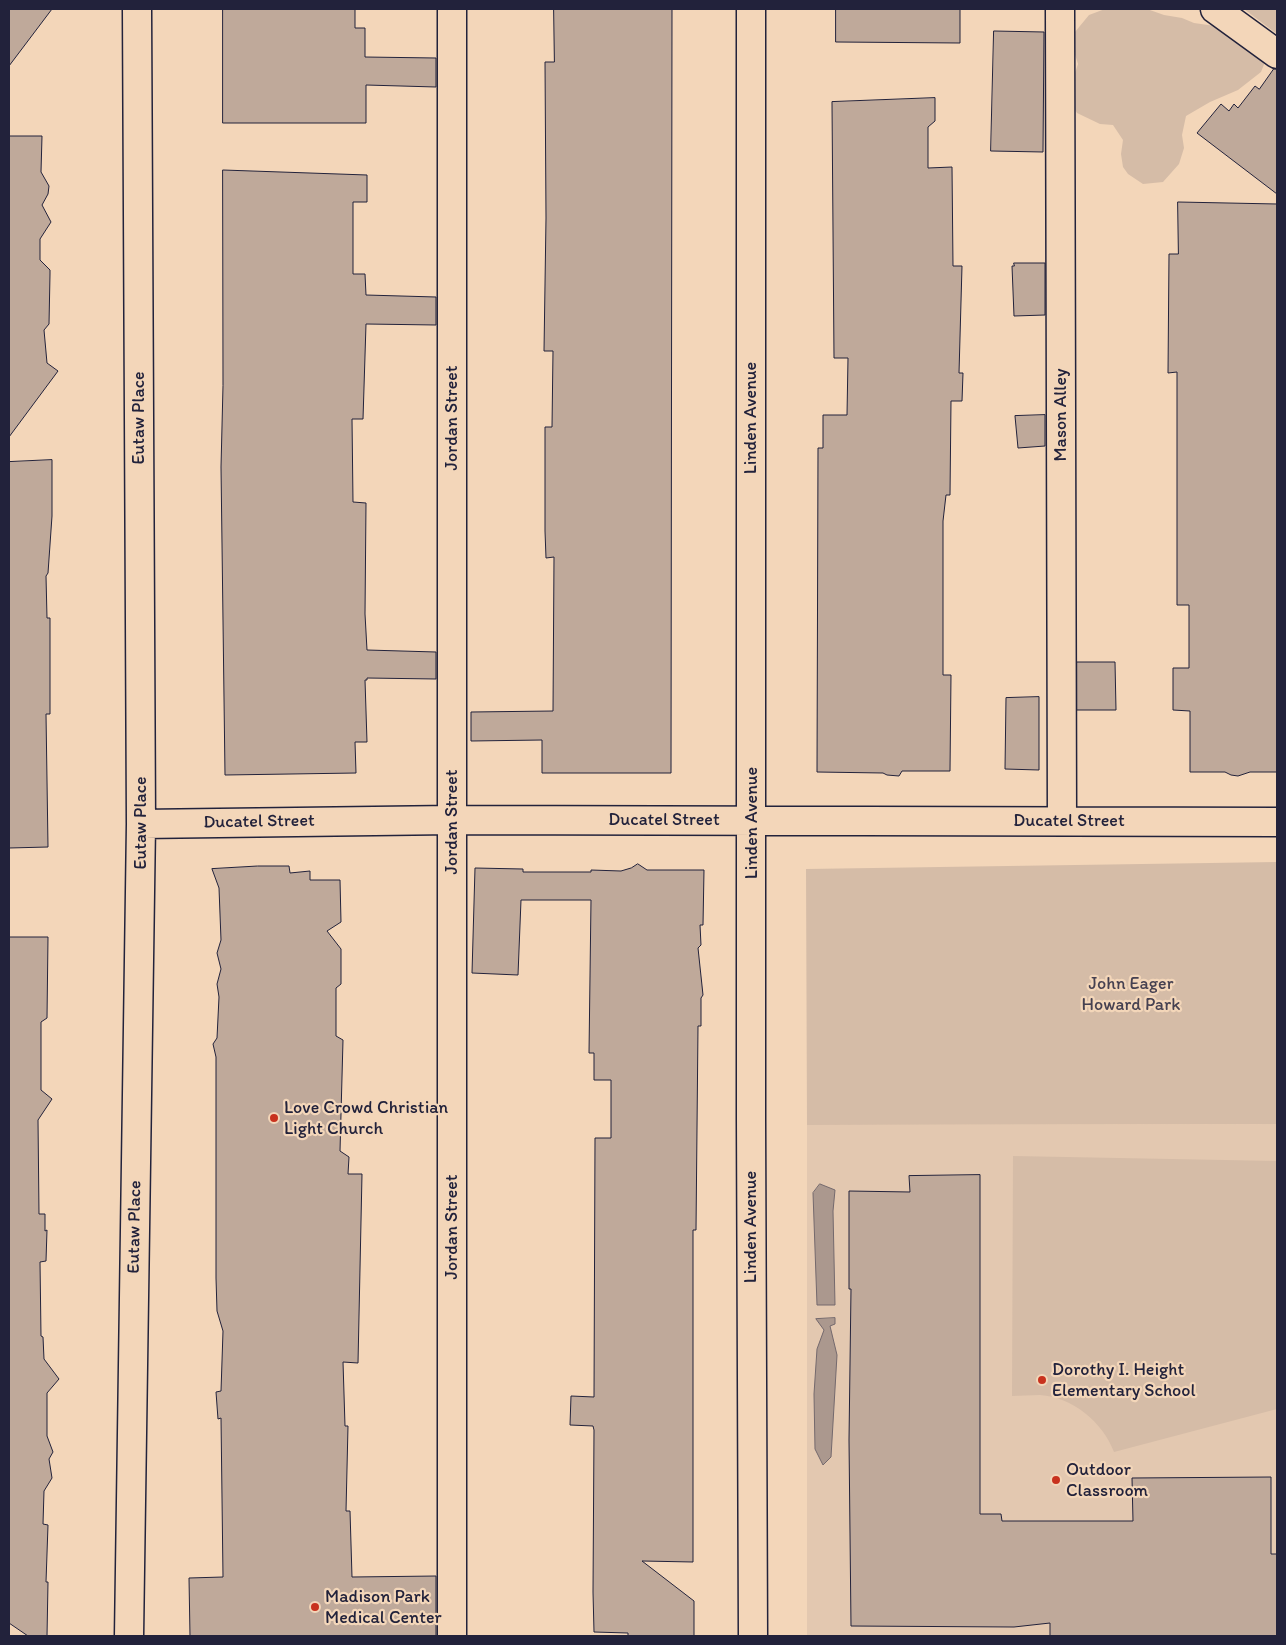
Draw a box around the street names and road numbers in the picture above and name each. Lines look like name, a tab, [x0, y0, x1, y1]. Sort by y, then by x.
street label: Linden Avenue	[740, 362, 762, 474]
street label: Jordan Street	[441, 365, 463, 471]
street label: Mason Alley	[1050, 368, 1072, 462]
street label: Eutaw Place	[128, 371, 150, 465]
street label: Linden Avenue	[741, 767, 763, 879]
street label: Jordan Street	[441, 769, 463, 875]
street label: Eutaw Place	[130, 776, 152, 870]
street label: Ducatel Street	[608, 809, 720, 831]
street label: Ducatel Street	[203, 810, 315, 834]
street label: Ducatel Street	[1013, 810, 1125, 832]
street label: Linden Avenue	[740, 1171, 762, 1283]
street label: Jordan Street	[441, 1174, 463, 1280]
street label: Eutaw Place	[123, 1180, 147, 1274]

